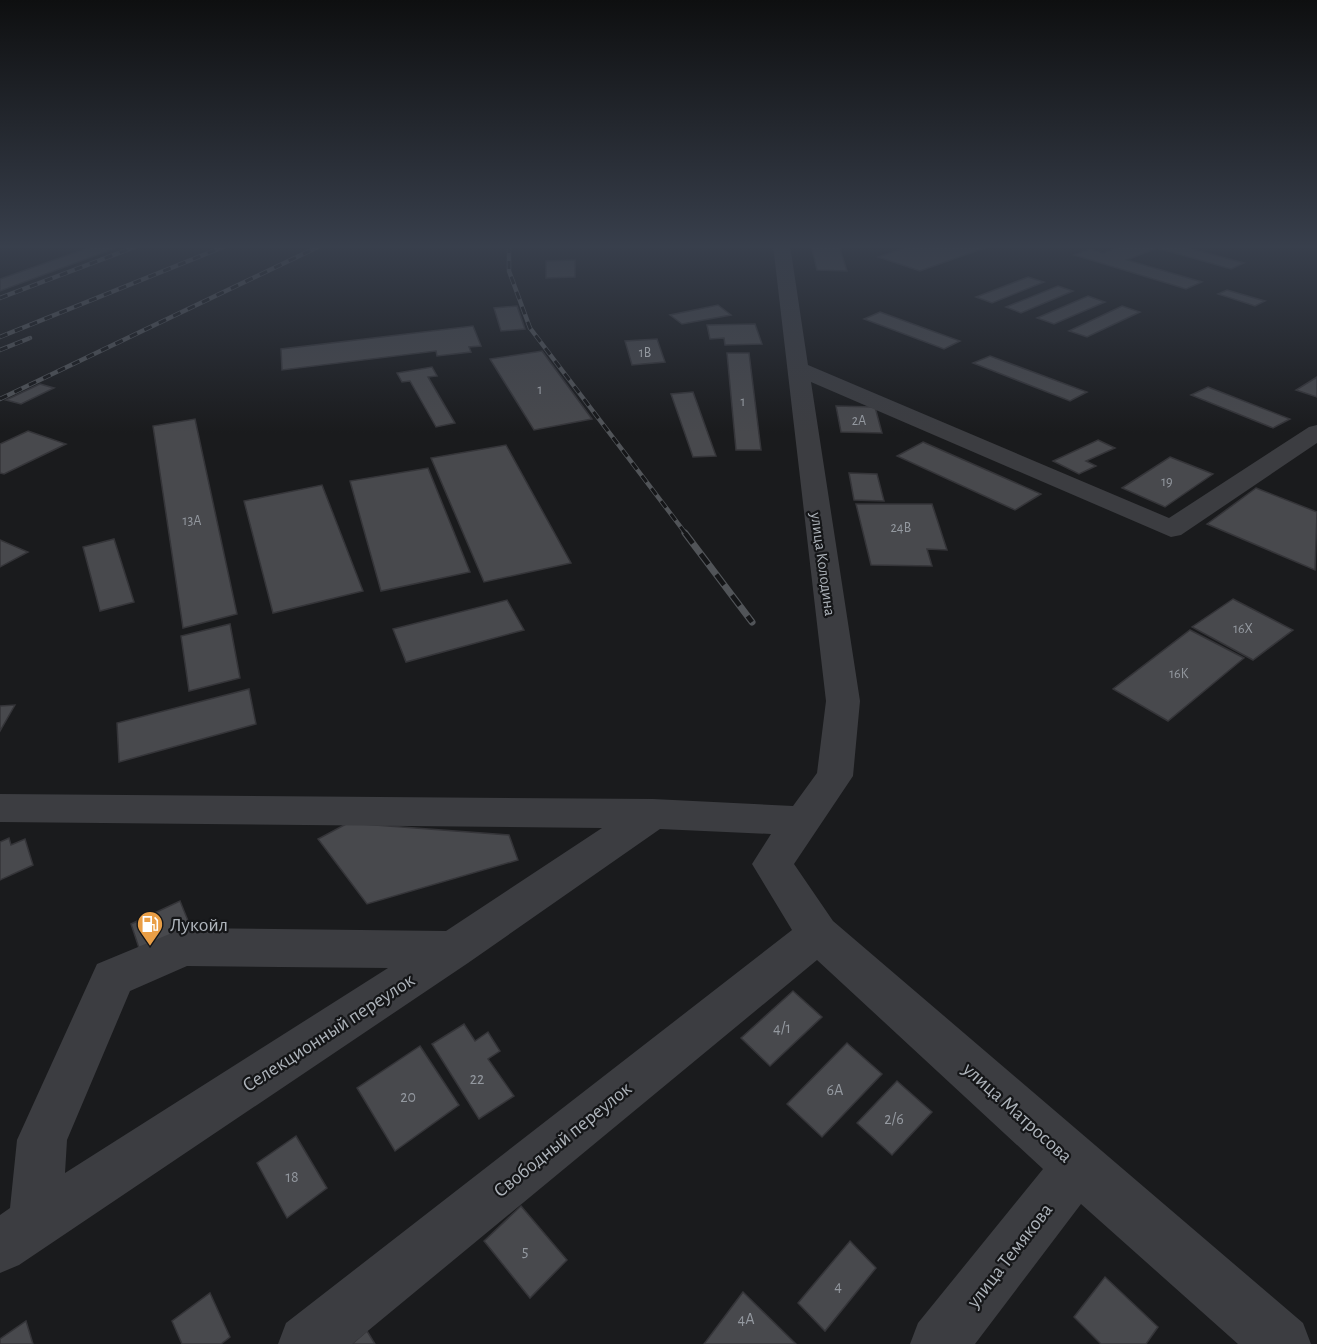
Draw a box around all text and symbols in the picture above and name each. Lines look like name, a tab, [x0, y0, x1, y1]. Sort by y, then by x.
house number: 1В	[639, 346, 651, 360]
house number: 1	[538, 383, 542, 397]
house number: 1	[741, 395, 745, 409]
house number: 2А	[852, 414, 866, 428]
house number: 19	[1161, 475, 1173, 489]
street label: улица Колодина	[807, 510, 838, 617]
house number: 13А	[183, 514, 201, 528]
house number: 24В	[890, 521, 912, 535]
house number: 16Х	[1233, 622, 1253, 636]
house number: 16К	[1169, 667, 1189, 681]
fuel station icon: Лукойл	[135, 909, 165, 947]
place label: Лукойл	[170, 915, 228, 935]
street label: Селекционный переулок	[239, 970, 418, 1096]
house number: 4/1	[773, 1020, 791, 1036]
street label: улица Матросова	[958, 1058, 1076, 1167]
house number: 22	[470, 1071, 484, 1087]
street label: Свободный переулок	[490, 1078, 635, 1201]
house number: 6А	[827, 1082, 844, 1098]
house number: 20	[400, 1089, 416, 1105]
house number: 2/6	[884, 1111, 904, 1127]
house number: 18	[285, 1169, 299, 1185]
street label: улица Темякова	[962, 1200, 1057, 1312]
house number: 5	[522, 1243, 528, 1259]
house number: 4	[834, 1278, 842, 1294]
house number: 4А	[737, 1311, 755, 1327]

